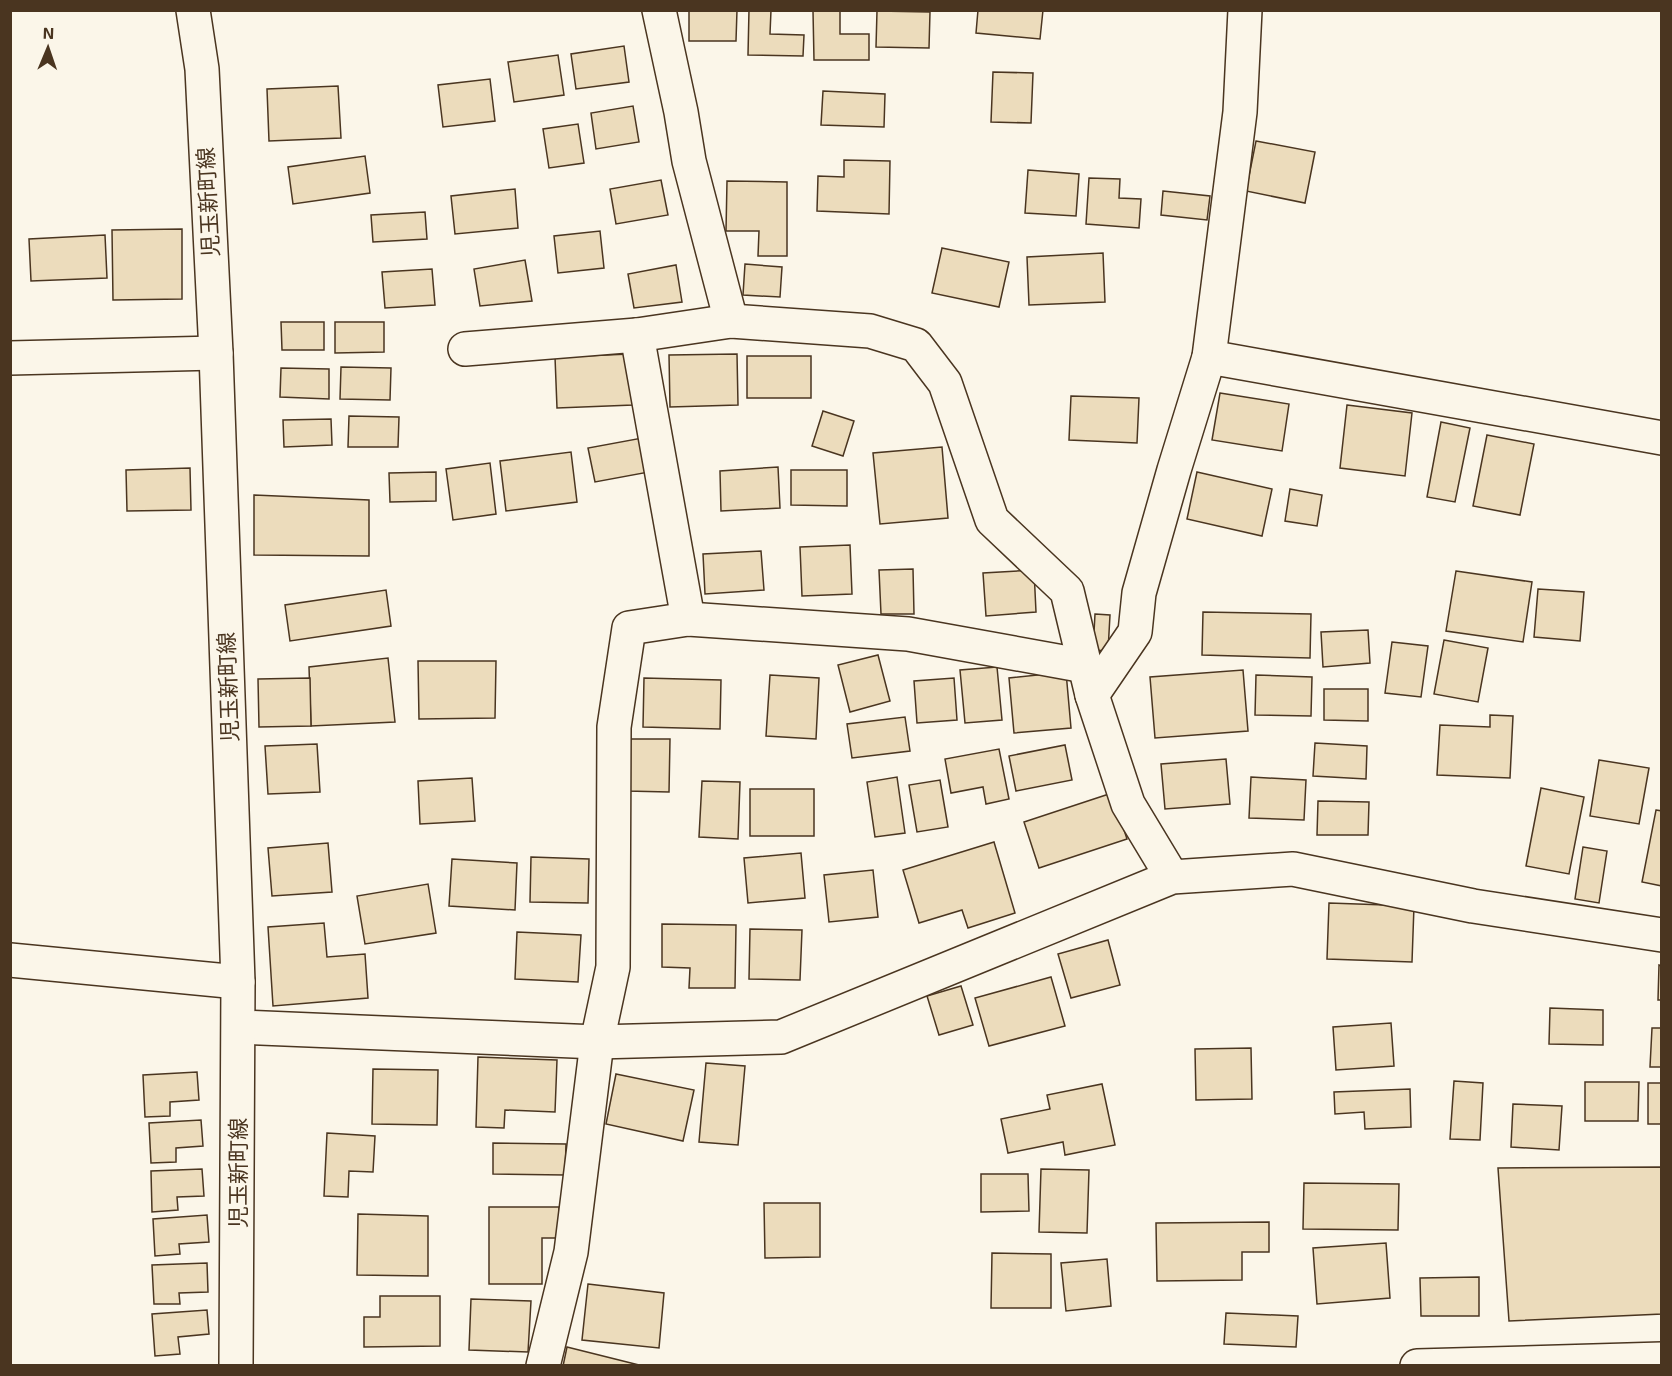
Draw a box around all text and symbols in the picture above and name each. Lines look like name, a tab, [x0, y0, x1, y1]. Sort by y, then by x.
north arrow	[18, 18, 78, 78]
text: N	[42, 23, 55, 42]
street label: 児玉新町線	[191, 146, 223, 258]
street label: 児玉新町線	[212, 632, 242, 742]
street label: 児玉新町線	[224, 1118, 250, 1228]

